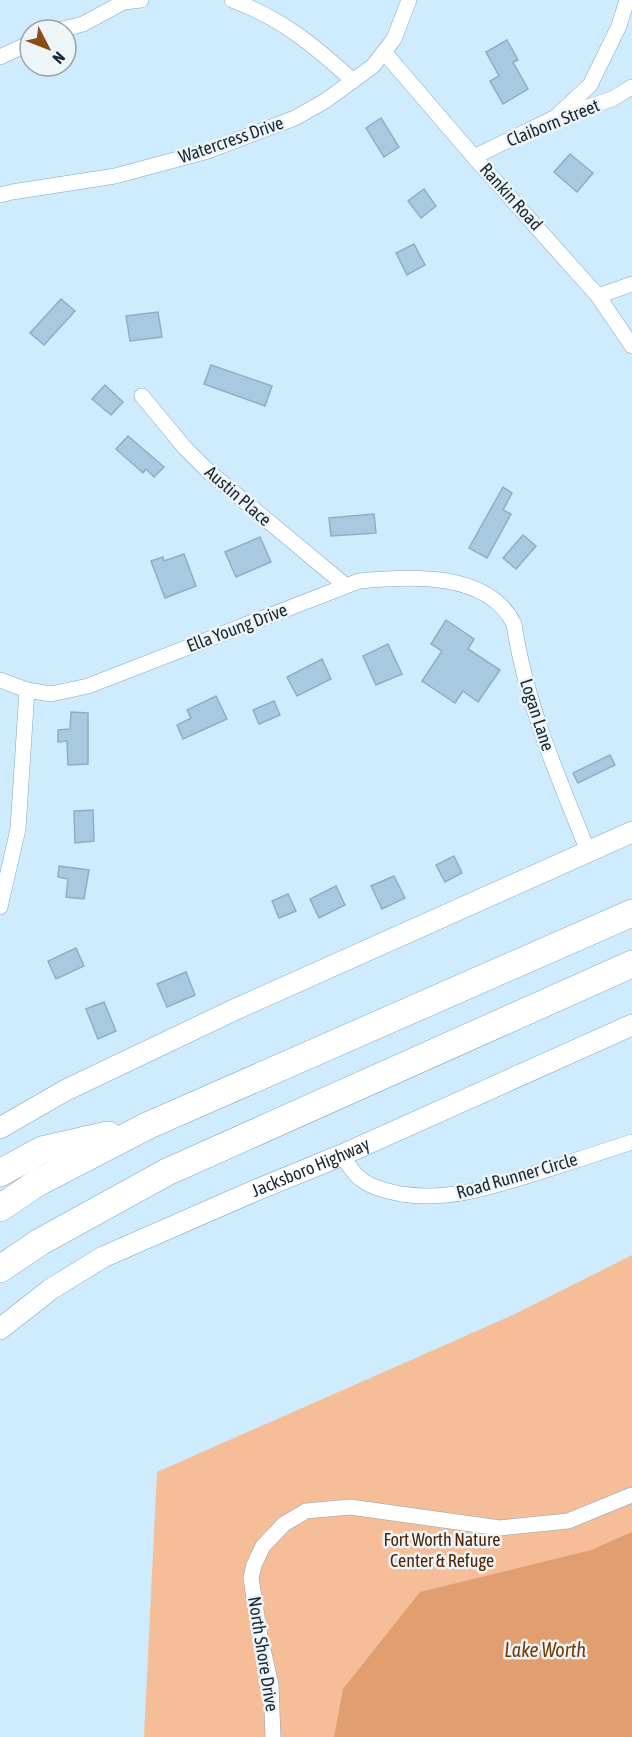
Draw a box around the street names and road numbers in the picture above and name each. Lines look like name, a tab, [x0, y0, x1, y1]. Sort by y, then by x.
street label: Claiborn Street	[503, 94, 602, 151]
street label: Watercress Drive	[176, 112, 286, 167]
street label: Rankin Road	[476, 159, 547, 235]
street label: Austin Place	[201, 461, 276, 530]
street label: Ella Young Drive	[184, 599, 290, 656]
street label: Logan Lane	[516, 676, 559, 754]
street label: Jacksboro Highway	[248, 1133, 373, 1201]
street label: Road Runner Circle	[454, 1148, 580, 1203]
street label: North Shore Drive	[244, 1595, 283, 1713]

